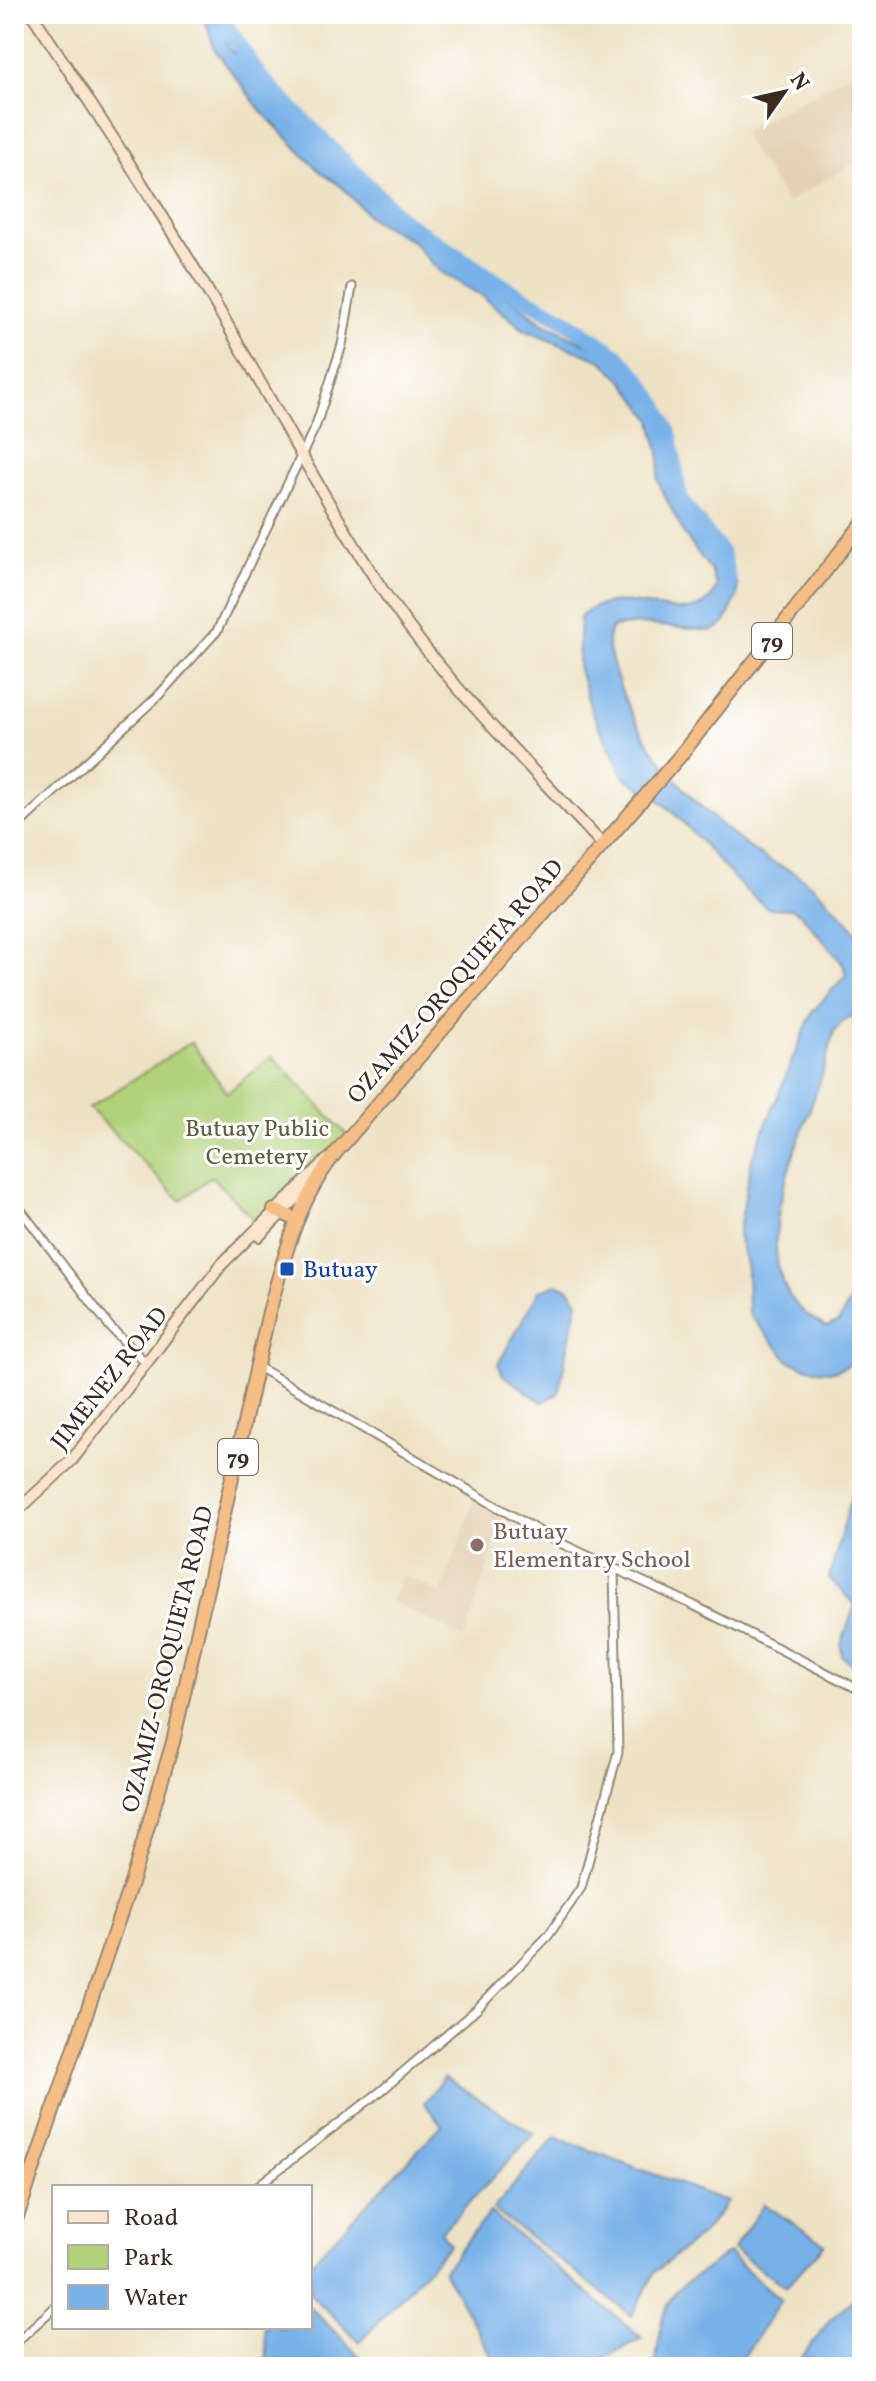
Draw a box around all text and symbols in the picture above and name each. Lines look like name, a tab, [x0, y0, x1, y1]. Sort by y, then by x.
north arrow	[744, 52, 824, 132]
text: N	[781, 67, 816, 98]
road number: 79	[752, 623, 792, 659]
street label: OZAMIZ-OROQUIETA ROAD	[340, 852, 573, 1112]
park label: Butuay Public Cemetery	[185, 1113, 329, 1175]
place label: Butuay	[303, 1254, 378, 1288]
marker: Butuay	[278, 1260, 296, 1278]
street label: JIMENEZ ROAD	[44, 1301, 177, 1458]
road number: 79	[218, 1439, 258, 1475]
street label: OZAMIZ-OROQUIETA ROAD	[114, 1503, 224, 1816]
place label: Butuay Elementary School	[493, 1516, 691, 1578]
marker: Butuay Elementary School	[468, 1536, 486, 1554]
legend	[52, 2185, 312, 2329]
text: Road	[124, 2202, 178, 2236]
text: Park	[124, 2242, 173, 2276]
text: Water	[124, 2282, 188, 2316]

